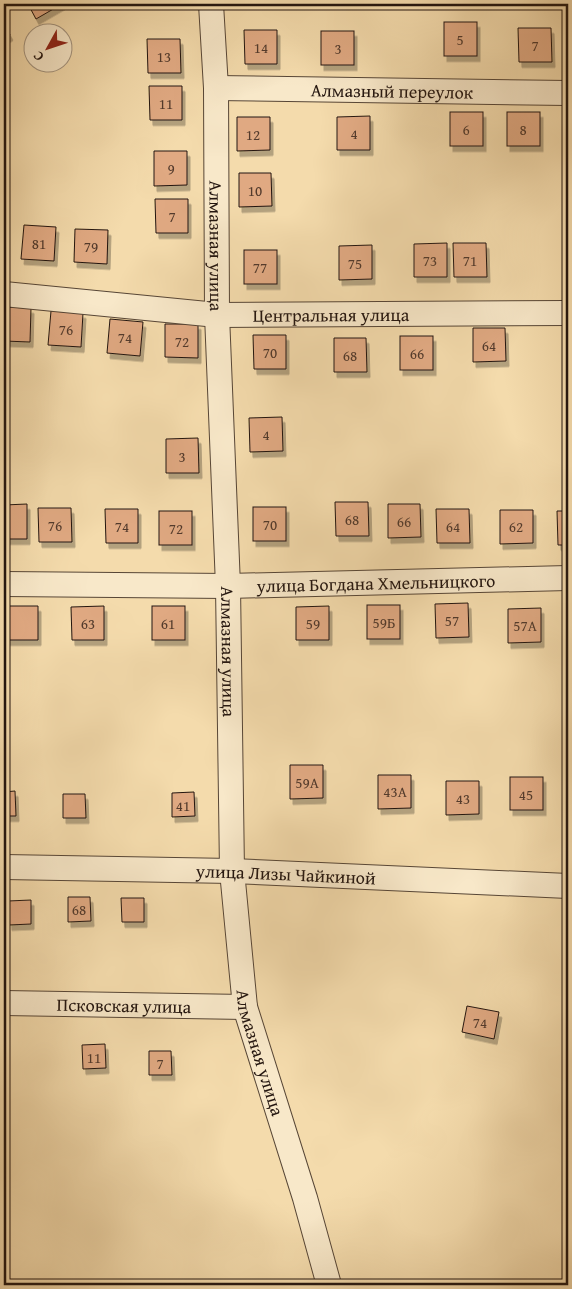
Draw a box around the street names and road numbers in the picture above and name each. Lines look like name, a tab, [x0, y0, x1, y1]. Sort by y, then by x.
street label: Алмазный переулок	[311, 76, 474, 105]
street label: Алмазная улица	[203, 180, 230, 312]
street label: Центральная улица	[253, 300, 410, 328]
street label: улица Богдана Хмельницкого	[255, 566, 496, 599]
street label: Алмазная улица	[215, 586, 243, 718]
street label: улица Лизы Чайкиной	[195, 857, 377, 891]
street label: Алмазная улица	[230, 988, 292, 1120]
street label: Псковская улица	[56, 990, 192, 1020]

